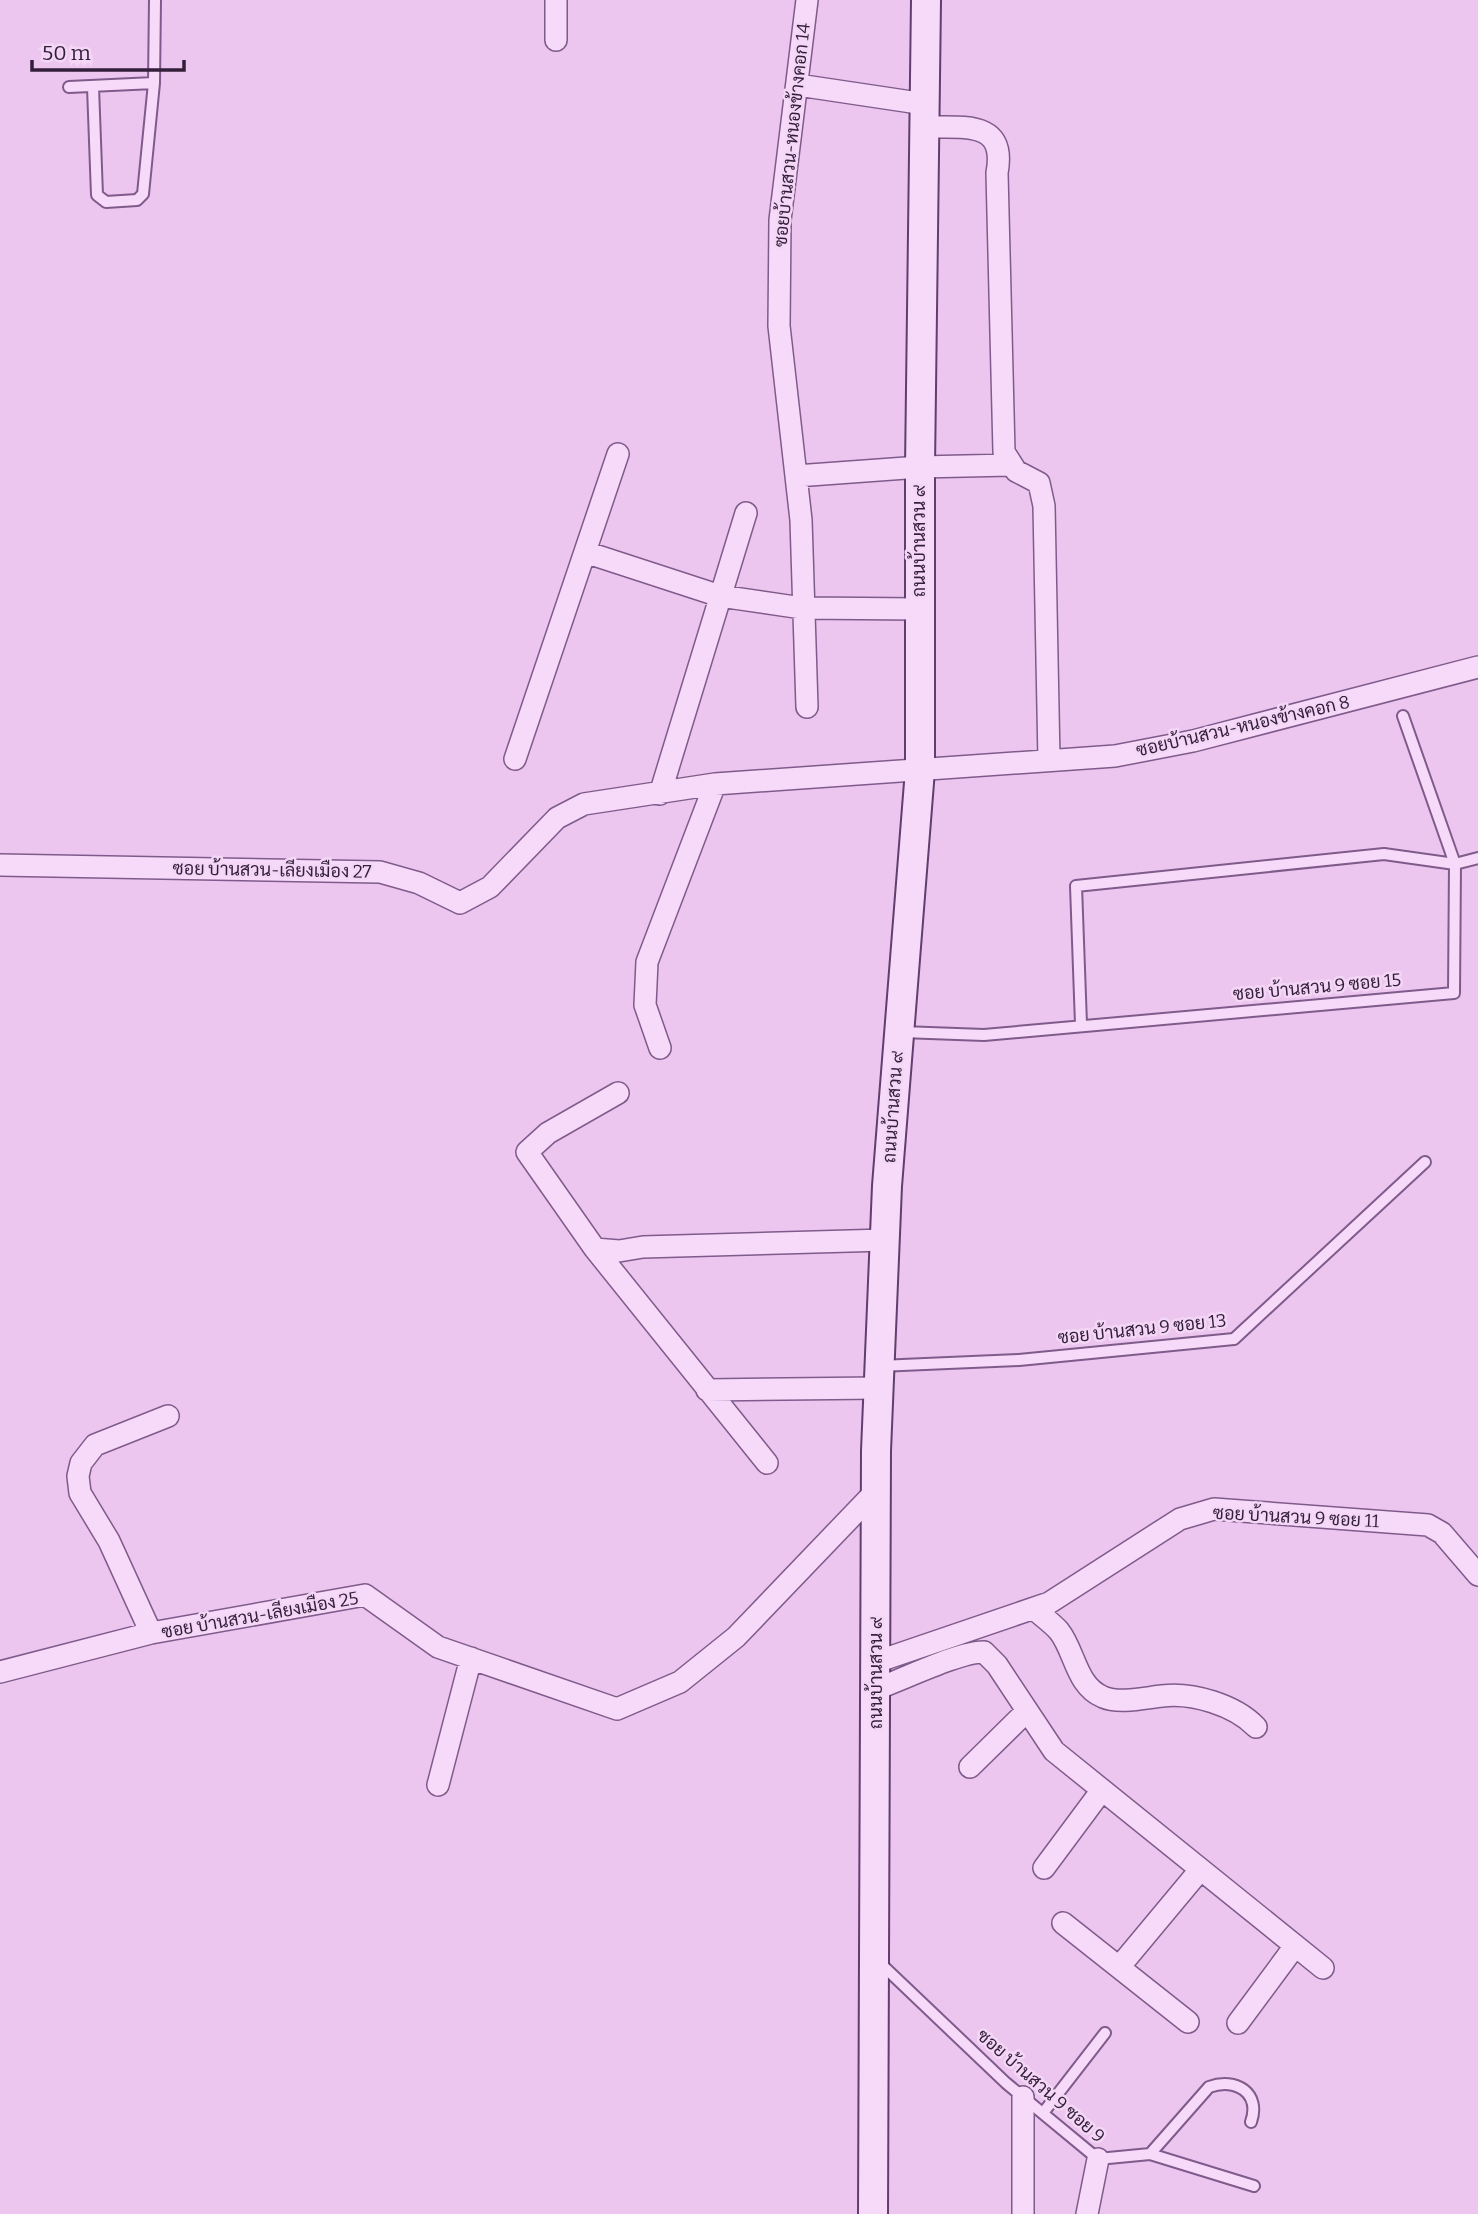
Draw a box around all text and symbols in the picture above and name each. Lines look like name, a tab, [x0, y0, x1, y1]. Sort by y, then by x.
street label: ซอยบ้านสวน-หนองข้างคอก 14	[768, 21, 815, 248]
scale bar	[32, 28, 184, 72]
text: 50 m	[42, 40, 91, 66]
street label: ถนนบ้านสวน ๙	[907, 485, 930, 597]
street label: ซอยบ้านสวน-หนองข้างคอก 8	[1134, 690, 1352, 761]
street label: ซอย บ้านสวน-เลียงเมือง 27	[172, 855, 372, 883]
street label: ซอย บ้านสวน 9 ซอย 15	[1232, 968, 1402, 1005]
street label: ถนนบ้านสวน ๙	[877, 1050, 908, 1164]
street label: ซอย บ้านสวน 9 ซอย 13	[1057, 1308, 1227, 1349]
street label: ซอย บ้านสวน 9 ซอย 11	[1212, 1501, 1380, 1532]
street label: ซอย บ้านสวน-เลียงเมือง 25	[159, 1585, 360, 1643]
street label: ถนนบ้านสวน ๙	[864, 1617, 887, 1729]
street label: ซอย บ้านสวน 9 ซอย 9	[973, 2024, 1110, 2148]

